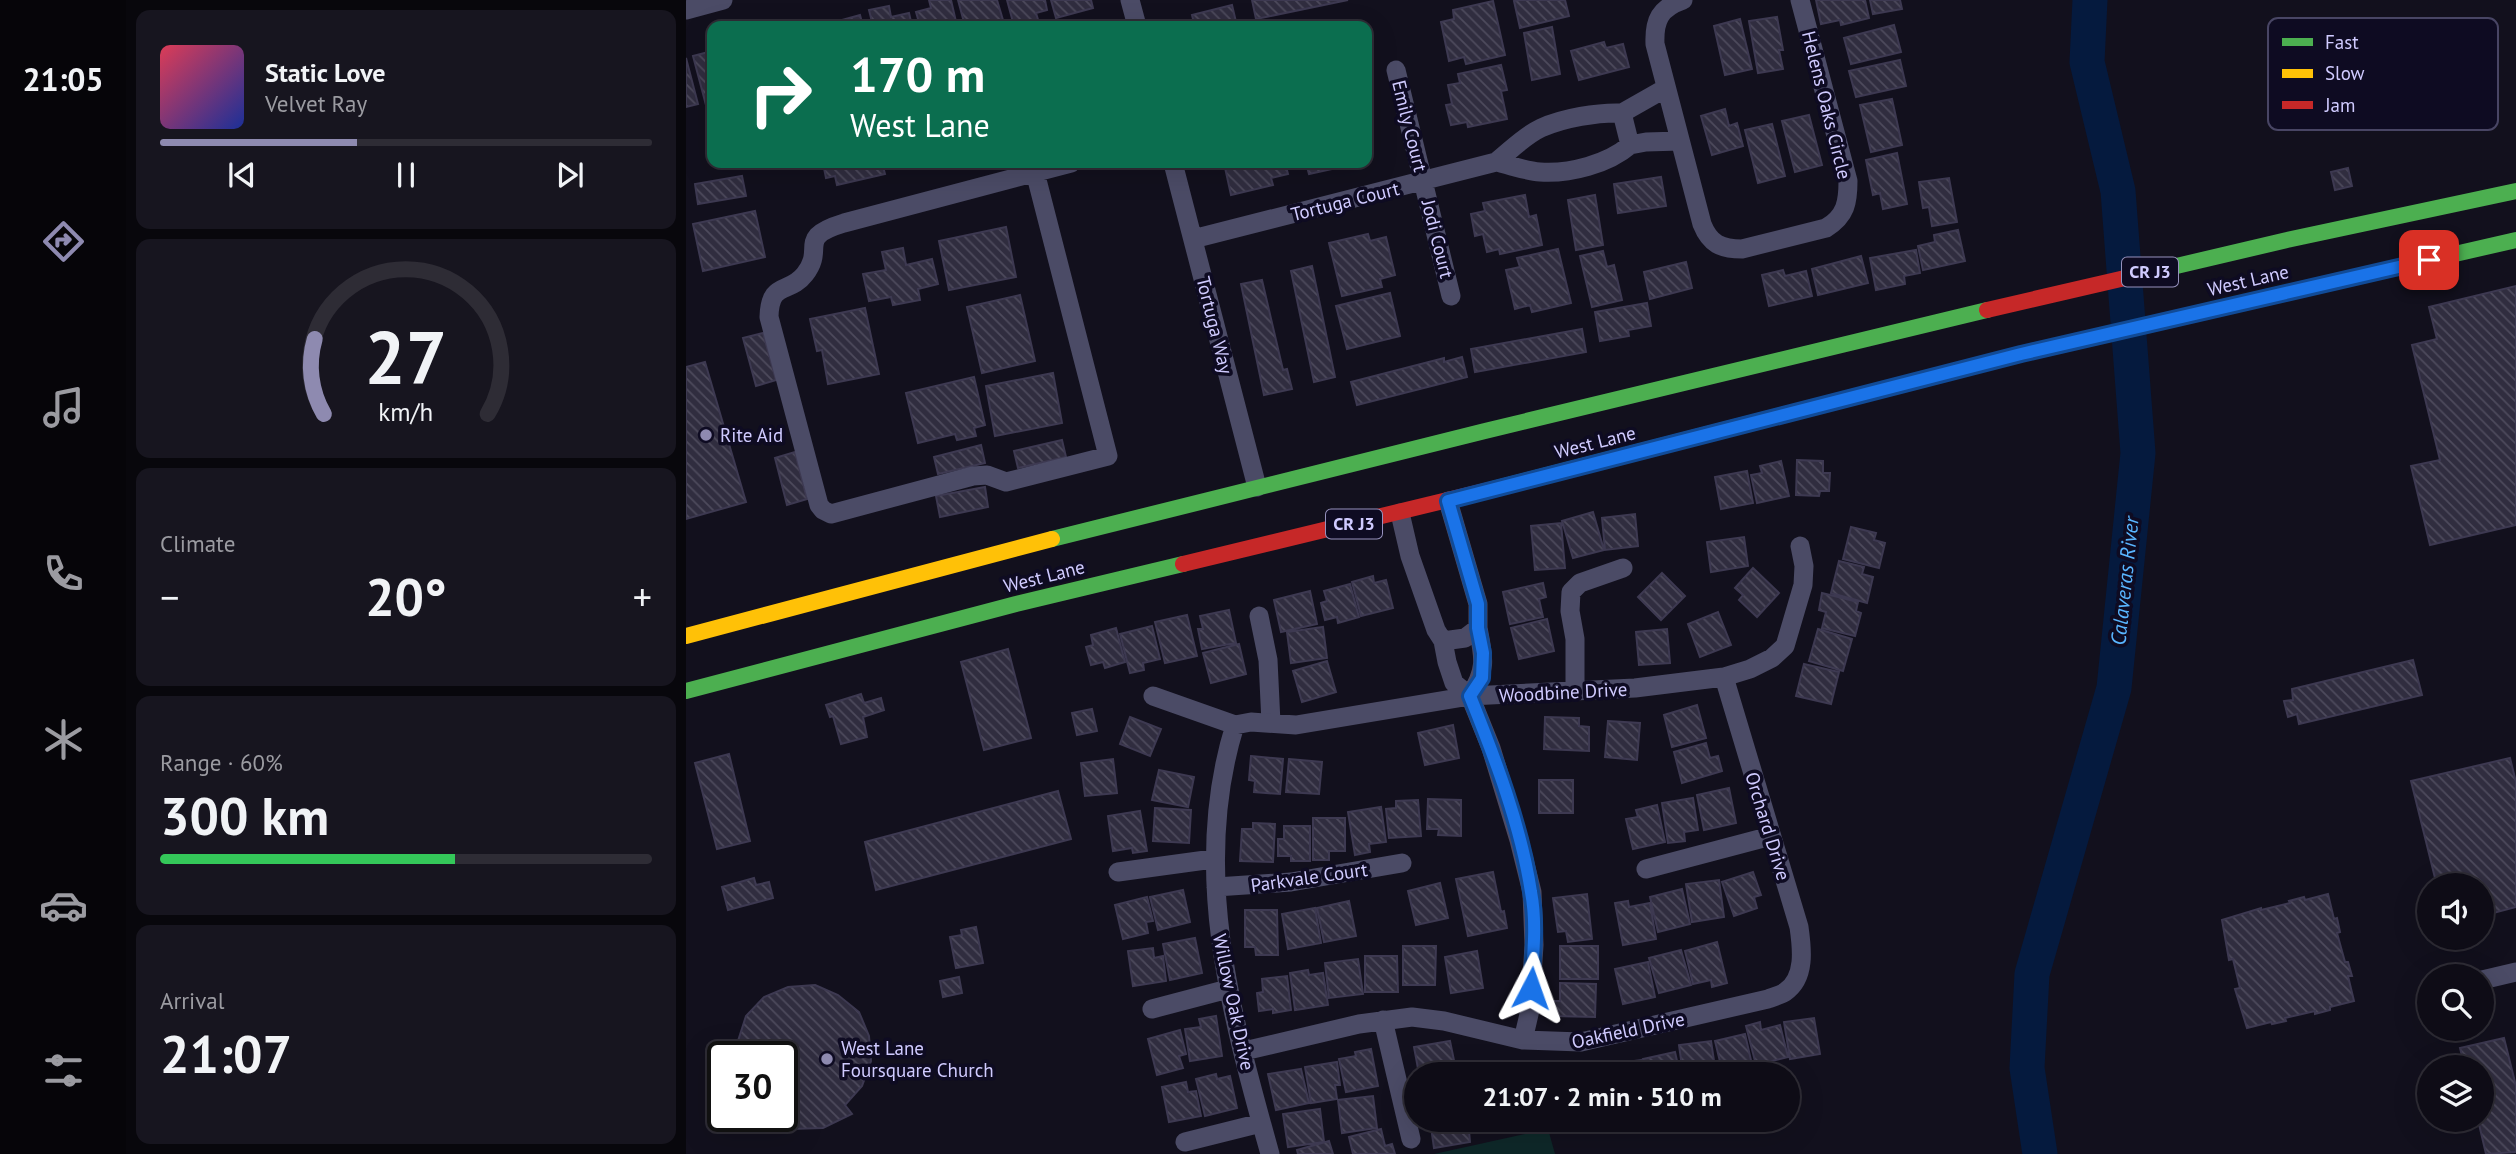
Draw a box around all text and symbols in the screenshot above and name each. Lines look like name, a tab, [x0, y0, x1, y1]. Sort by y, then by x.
legend	[2268, 18, 2498, 130]
street label: Helens Oaks Circle	[1797, 28, 1857, 182]
text: Fast	[2325, 30, 2359, 54]
text: 170 m	[850, 42, 985, 106]
icon: right	[735, 49, 826, 140]
text: Static Love	[265, 56, 386, 89]
text: 21:05	[22, 58, 104, 100]
text: Slow	[2325, 61, 2365, 85]
street label: Emily Court	[1387, 78, 1433, 175]
text: Velvet Ray	[265, 89, 367, 118]
text: Jam	[2324, 93, 2355, 117]
text: West Lane	[850, 104, 990, 146]
icon: previous	[223, 156, 261, 194]
icon: pause	[387, 156, 425, 194]
icon: next	[551, 156, 589, 194]
street label: Tortuga Court	[1288, 176, 1402, 226]
street label: Jodi Court	[1416, 196, 1459, 281]
icon: directions	[39, 217, 88, 266]
pin	[2399, 230, 2459, 290]
icon: arrive	[2410, 241, 2448, 279]
road number: CR J3	[2122, 258, 2178, 286]
street label: West Lane	[2205, 259, 2291, 301]
street label: Tortuga Way	[1191, 274, 1239, 376]
text: 27	[365, 311, 447, 405]
icon: music	[39, 383, 88, 432]
text: km/h	[379, 396, 433, 428]
street label: West Lane	[1552, 420, 1638, 464]
place label: Rite Aid	[720, 423, 783, 447]
marker: Rite Aid	[698, 427, 714, 443]
road number: CR J3	[1326, 510, 1382, 538]
water label: Calaveras River	[2104, 513, 2145, 647]
text: Climate	[160, 529, 235, 558]
icon: phone	[39, 549, 88, 598]
street label: West Lane	[1001, 554, 1087, 598]
text: 20°	[365, 563, 447, 630]
text: −	[160, 572, 179, 621]
text: +	[633, 572, 652, 621]
street label: Woodbine Drive	[1498, 677, 1628, 707]
icon: climate	[39, 715, 88, 764]
text: Range · 60%	[160, 748, 283, 777]
street label: Orchard Drive	[1740, 769, 1796, 883]
text: 300 km	[160, 782, 329, 849]
street label: Parkvale Court	[1249, 857, 1370, 897]
map controls	[2417, 873, 2494, 1132]
button: sound	[2417, 873, 2494, 950]
icon: car	[39, 881, 88, 930]
street label: Willow Oak Drive	[1208, 931, 1260, 1073]
position arrow	[1494, 951, 1568, 1025]
button: search	[2417, 964, 2494, 1041]
text: Arrival	[160, 986, 224, 1015]
street label: Oakfield Drive	[1569, 1006, 1687, 1054]
text: 21:07	[160, 1020, 292, 1087]
place label: West Lane Foursquare Church	[841, 1036, 994, 1082]
speed limit sign: 30	[707, 1041, 798, 1132]
icon: filters	[39, 1046, 88, 1095]
marker: West Lane Foursquare Church	[819, 1051, 835, 1067]
button: layers	[2417, 1055, 2494, 1132]
text: 21:07 · 2 min · 510 m	[1482, 1080, 1722, 1113]

